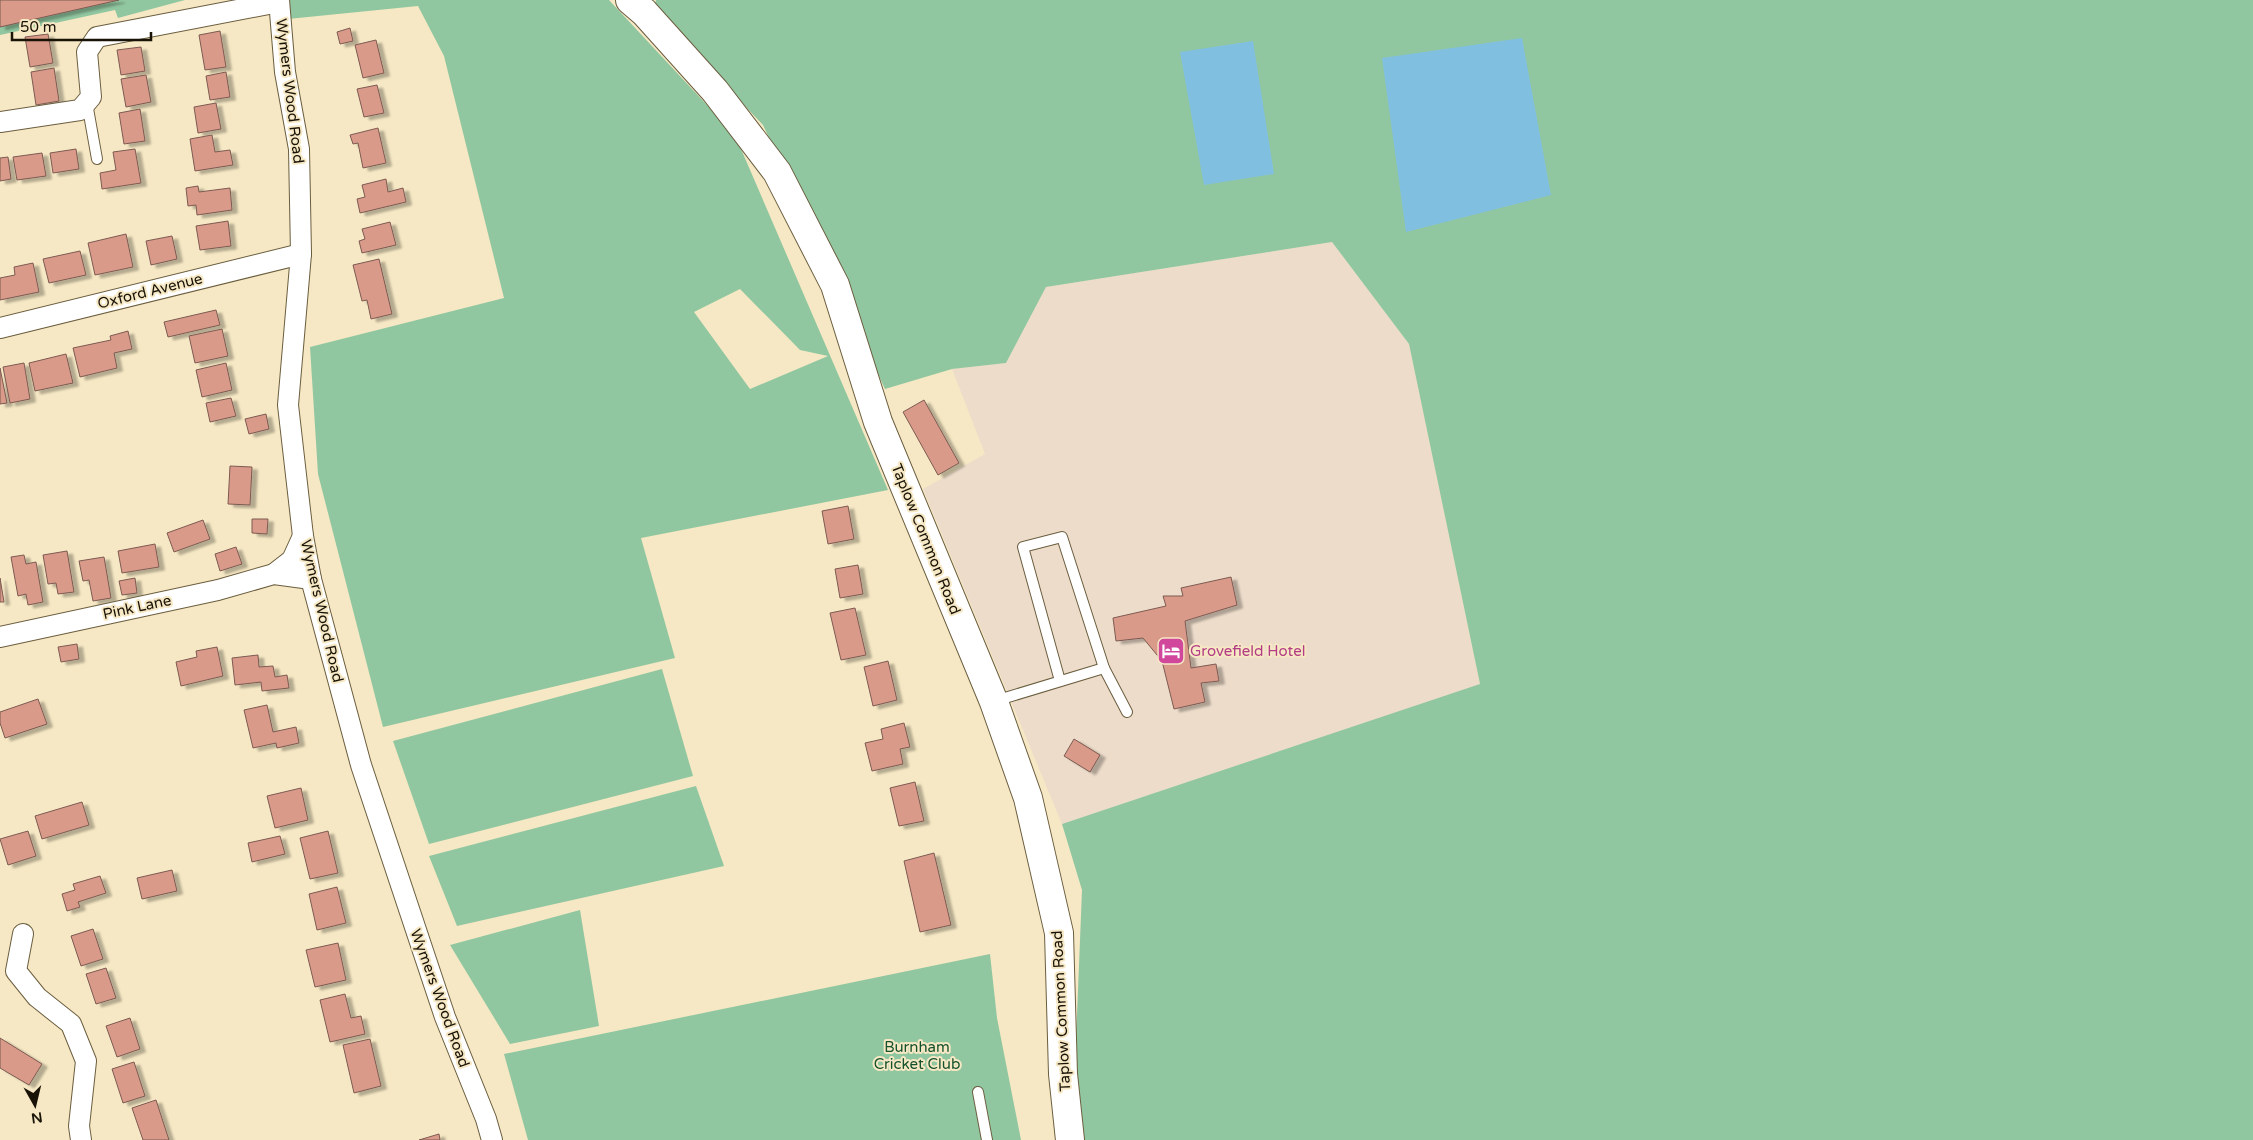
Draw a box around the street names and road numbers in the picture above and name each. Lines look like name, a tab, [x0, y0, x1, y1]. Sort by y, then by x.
street label: Wymers Wood Road	[272, 17, 308, 165]
street label: Oxford Avenue	[96, 269, 204, 313]
street label: Taplow Common Road	[887, 461, 965, 617]
street label: Wymers Wood Road	[297, 538, 347, 684]
street label: Pink Lane	[101, 591, 173, 623]
street label: Wymers Wood Road	[407, 926, 473, 1070]
street label: Taplow Common Road	[1048, 930, 1074, 1092]

